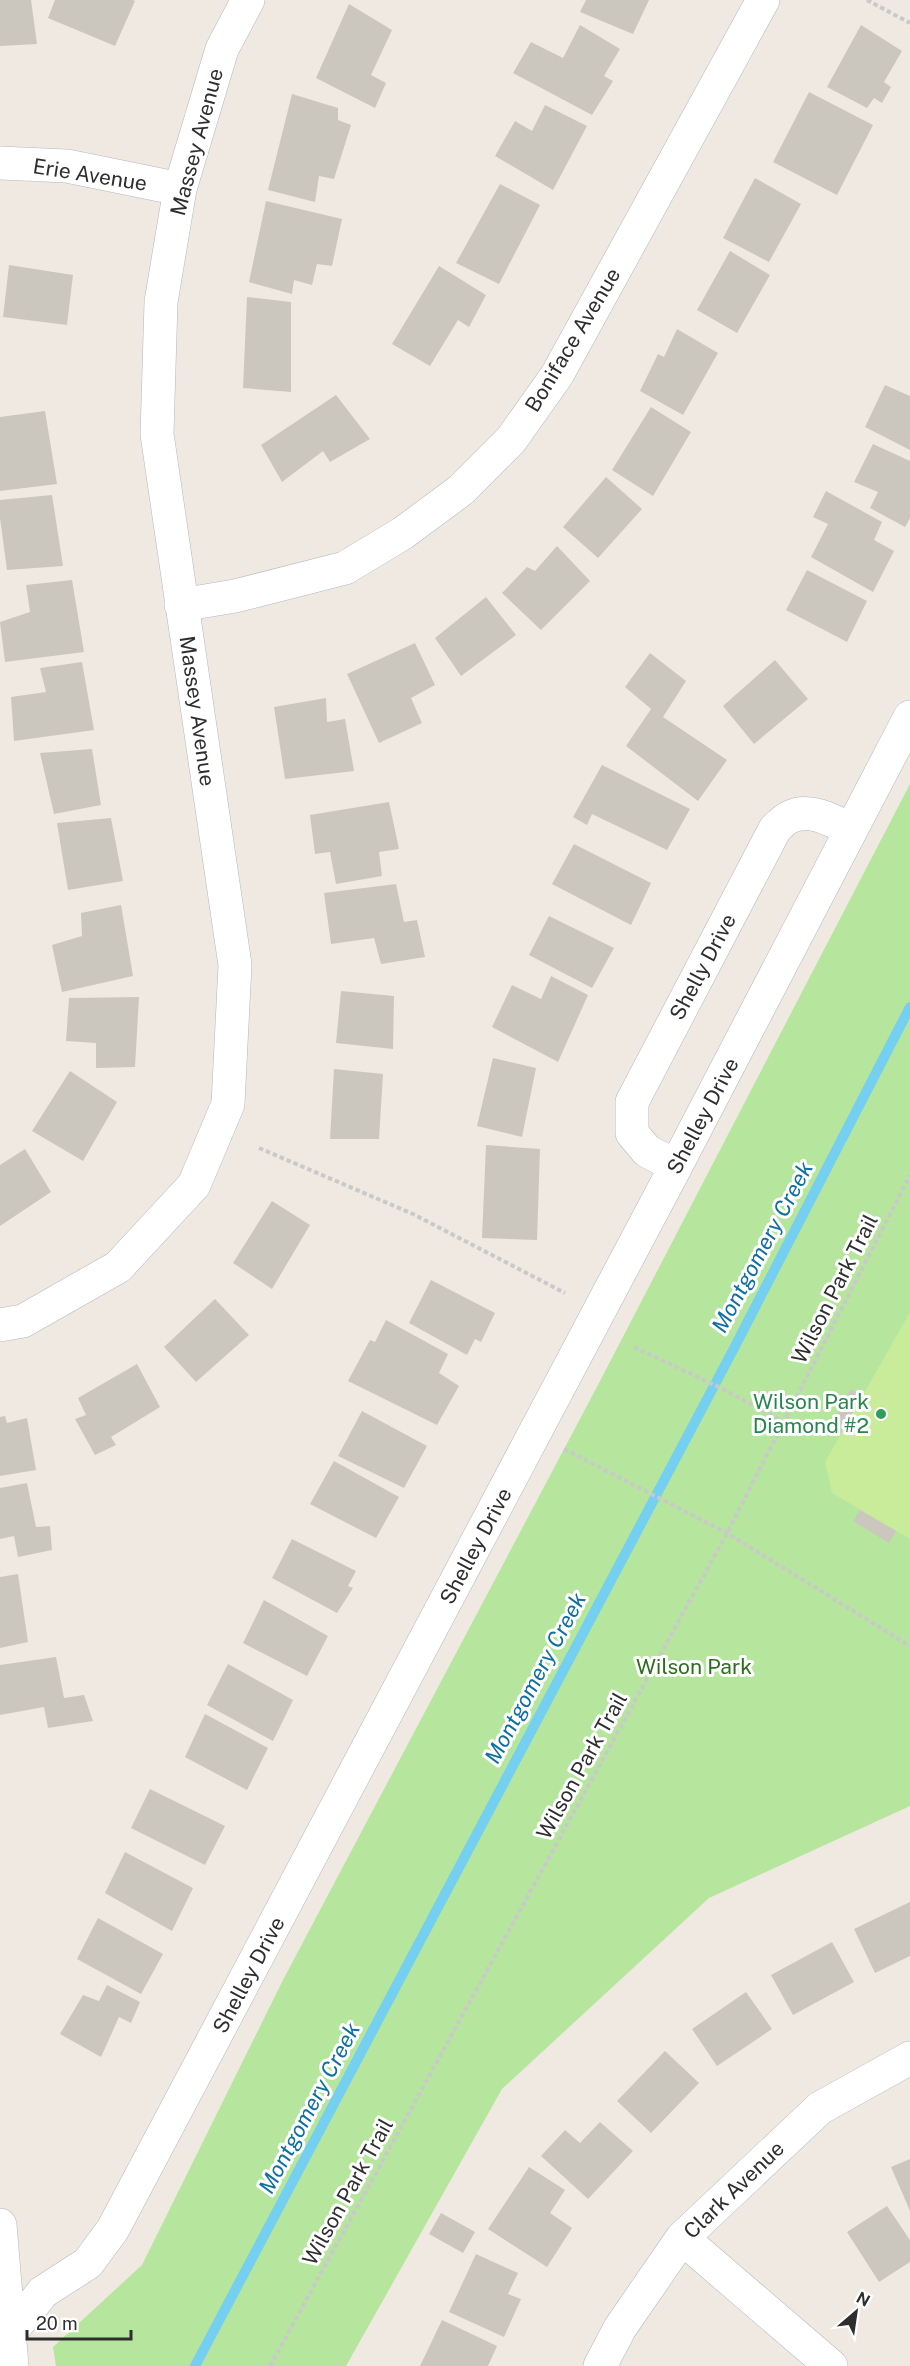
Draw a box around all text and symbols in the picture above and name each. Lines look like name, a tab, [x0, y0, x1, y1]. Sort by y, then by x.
street label: Massey Avenue	[165, 66, 228, 218]
street label: Erie Avenue	[31, 153, 149, 196]
street label: Boniface Avenue	[520, 263, 625, 416]
street label: Massey Avenue	[175, 634, 220, 788]
street label: Shelly Drive	[664, 909, 741, 1024]
street label: Shelley Drive	[661, 1053, 744, 1178]
water label: Montgomery Creek	[706, 1157, 818, 1337]
street label: Wilson Park Trail	[786, 1210, 883, 1367]
place label: Wilson Park Diamond #2	[753, 1389, 869, 1438]
marker: Wilson Park Diamond #2	[874, 1407, 888, 1421]
street label: Shelley Drive	[434, 1483, 517, 1608]
water label: Montgomery Creek	[479, 1588, 591, 1768]
park label: Wilson Park	[636, 1654, 752, 1679]
street label: Wilson Park Trail	[531, 1688, 632, 1844]
street label: Shelley Drive	[207, 1912, 290, 2037]
water label: Montgomery Creek	[253, 2018, 365, 2198]
street label: Wilson Park Trail	[297, 2114, 398, 2270]
street label: Clark Avenue	[678, 2136, 789, 2244]
north arrow	[826, 2282, 886, 2342]
text: N	[853, 2288, 873, 2311]
scale bar	[27, 2303, 130, 2341]
text: 20 m	[36, 2313, 78, 2334]

